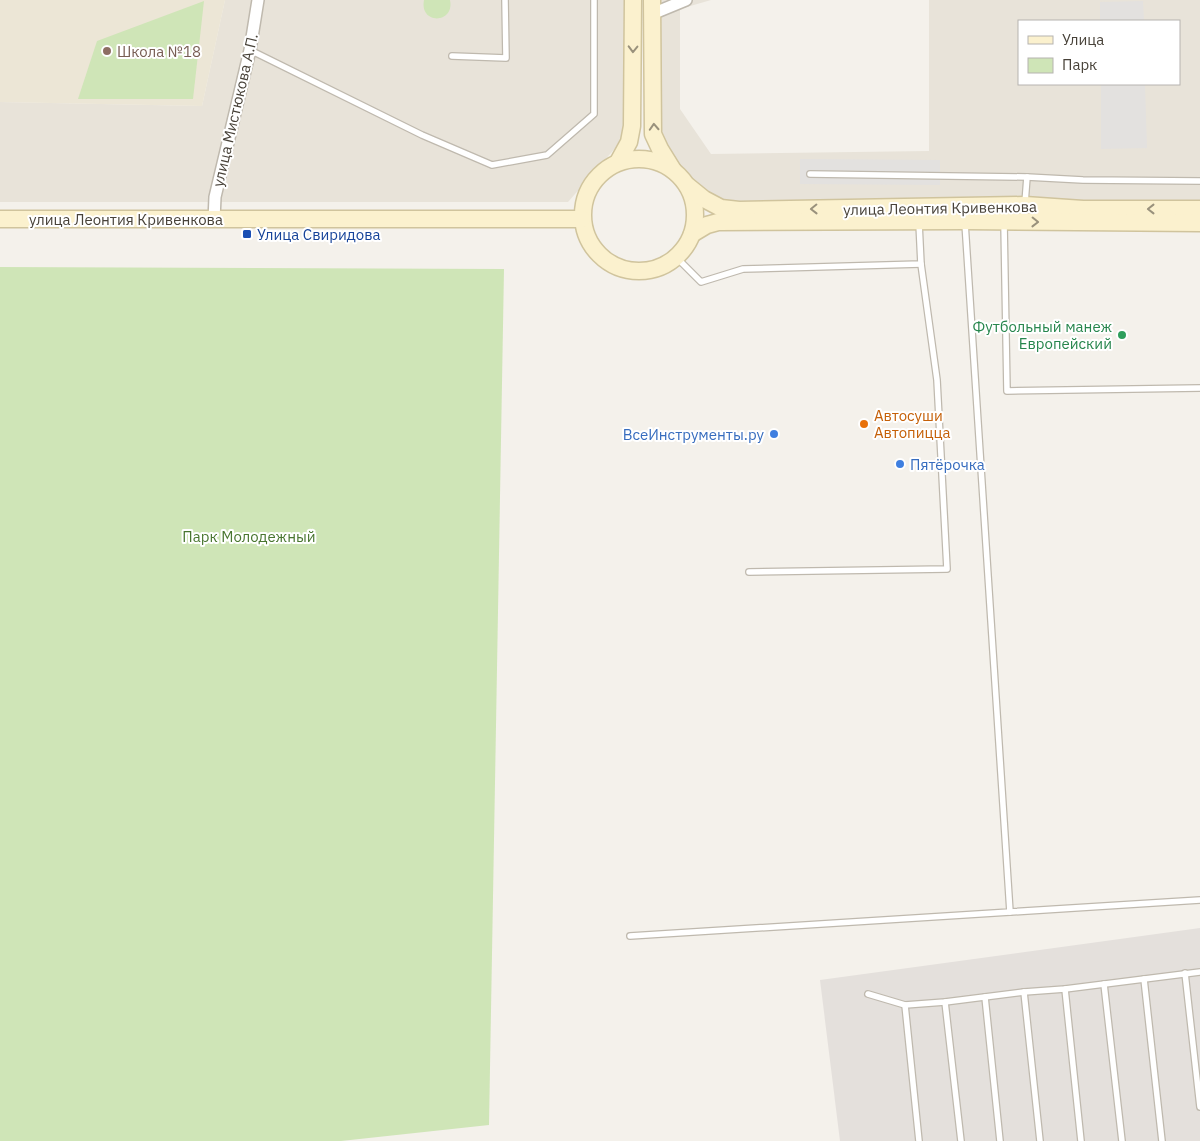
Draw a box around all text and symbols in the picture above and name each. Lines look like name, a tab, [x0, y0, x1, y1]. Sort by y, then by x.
legend	[1018, 20, 1180, 85]
text: Улица	[1062, 30, 1104, 49]
street label: улица Мистюкова А.П.	[208, 31, 262, 189]
place label: Школа №18	[117, 42, 201, 61]
marker: Школа №18	[101, 45, 113, 57]
one-way arrow	[628, 45, 638, 53]
text: Парк	[1062, 55, 1097, 74]
one-way arrow	[648, 122, 659, 130]
street label: улица Леонтия Кривенкова	[843, 197, 1037, 219]
one-way arrow	[810, 204, 818, 214]
one-way arrow	[1147, 204, 1155, 214]
street label: улица Леонтия Кривенкова	[29, 210, 223, 229]
one-way arrow	[1032, 217, 1040, 227]
place label: Улица Свиридова	[257, 225, 381, 244]
marker: Улица Свиридова	[241, 228, 253, 240]
place label: Футбольный манеж Европейский	[973, 317, 1112, 353]
marker: Футбольный манеж Европейский	[1116, 329, 1128, 341]
place label: Автосуши Автопицца	[874, 406, 951, 442]
marker: Автосуши Автопицца	[858, 418, 870, 430]
place label: ВсеИнструменты.ру	[623, 425, 765, 444]
marker: ВсеИнструменты.ру	[768, 428, 780, 440]
place label: Пятёрочка	[910, 455, 985, 474]
marker: Пятёрочка	[894, 458, 906, 470]
park label: Парк Молодежный	[182, 527, 316, 546]

